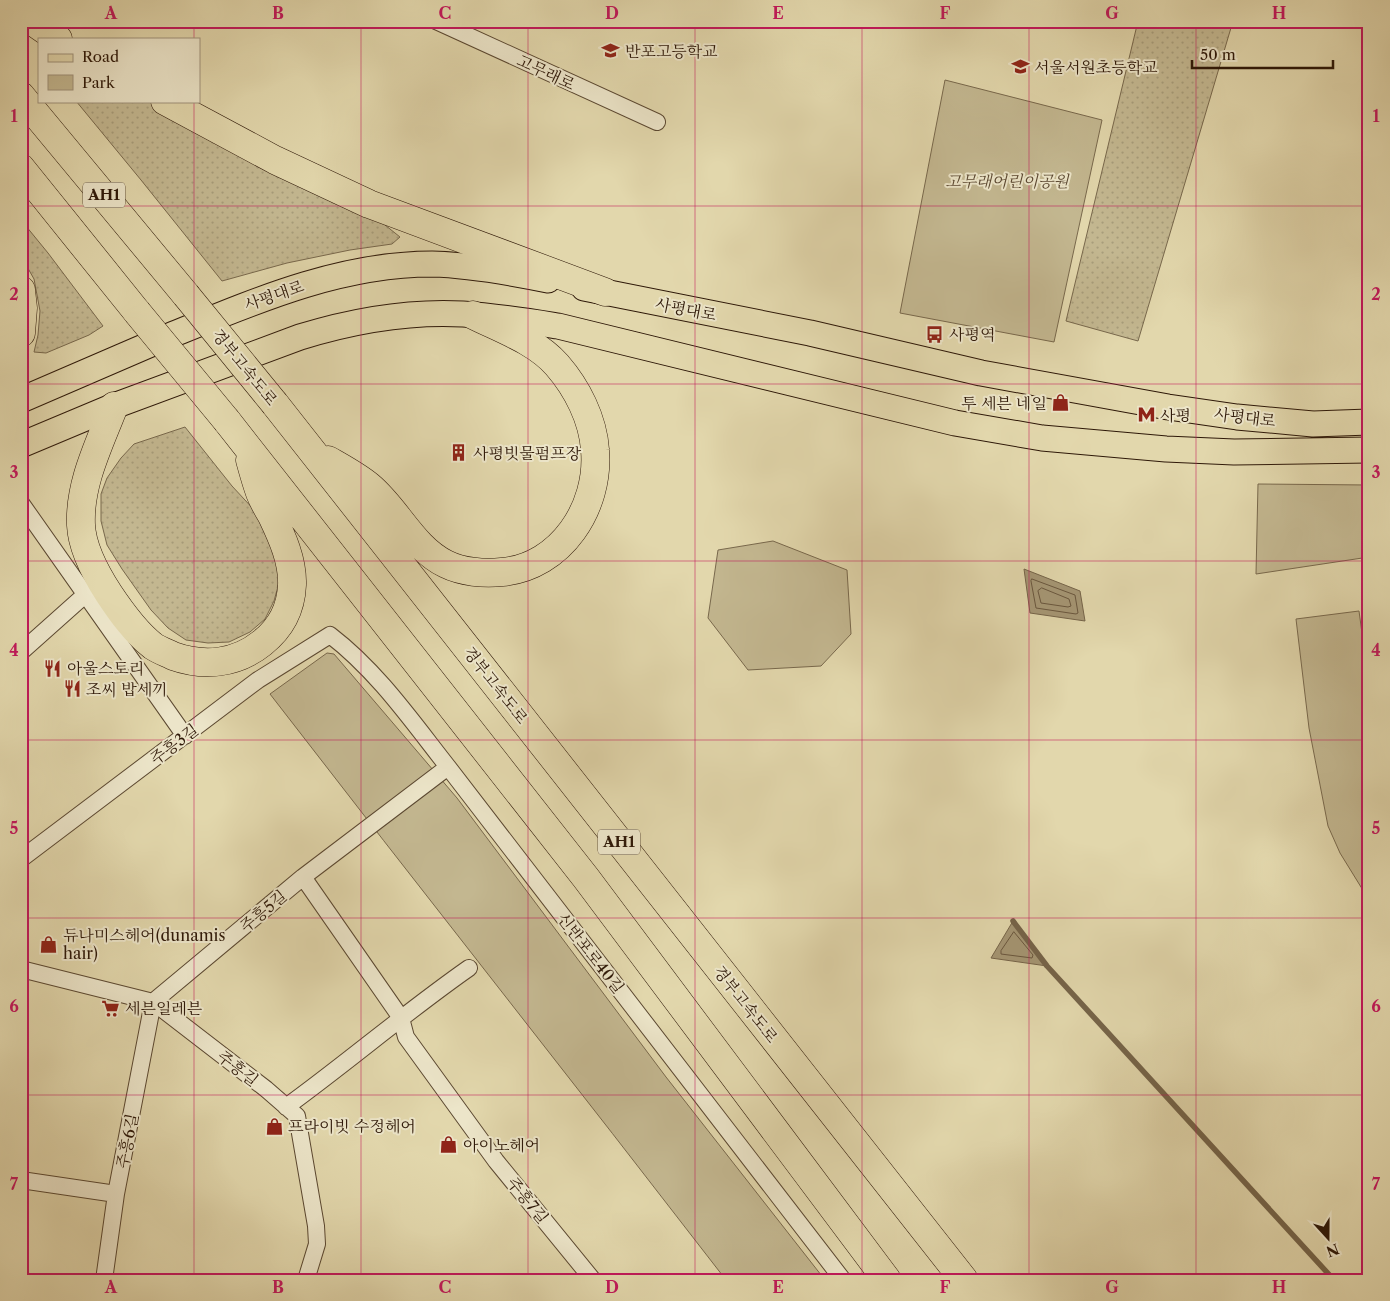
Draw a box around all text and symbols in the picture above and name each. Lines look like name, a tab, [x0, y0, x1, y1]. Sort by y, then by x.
text: A	[104, 3, 118, 23]
text: B	[272, 3, 284, 23]
text: C	[439, 3, 451, 23]
text: D	[605, 3, 619, 23]
text: E	[772, 3, 784, 23]
text: F	[940, 3, 951, 23]
text: G	[1105, 3, 1119, 23]
text: H	[1272, 3, 1286, 23]
legend	[38, 38, 200, 102]
scale bar	[1192, 38, 1334, 70]
school or university icon: 반포고등학교	[601, 41, 621, 61]
place label: 반포고등학교	[625, 41, 718, 61]
text: 50 m	[1200, 45, 1236, 64]
text: Road	[82, 47, 119, 66]
street label: 고무래로	[514, 50, 579, 94]
school or university icon: 서울서원초등학교	[1010, 57, 1030, 77]
place label: 서울서원초등학교	[1034, 57, 1158, 77]
text: Park	[82, 73, 116, 92]
text: 1	[10, 106, 18, 126]
text: 1	[1372, 106, 1380, 126]
park label: 고무래어린이공원	[945, 171, 1070, 191]
road number: AH1	[83, 182, 125, 208]
street label: 사평대로	[242, 275, 307, 315]
text: 2	[9, 284, 19, 304]
text: 2	[1371, 284, 1381, 304]
street label: 사평대로	[654, 293, 719, 325]
bus stop icon: 사평역	[925, 324, 945, 344]
place label: 사평역	[949, 324, 995, 344]
street label: 경부고속도로	[208, 325, 282, 410]
place label: 투 세븐 네일	[961, 393, 1047, 413]
shop icon: 투 세븐 네일	[1051, 393, 1071, 413]
street label: 사평대로	[1213, 403, 1277, 431]
metro station icon: 사평	[1136, 405, 1156, 425]
place label: 사평	[1160, 405, 1191, 425]
building icon: 사평빗물펌프장	[449, 443, 469, 463]
place label: 사평빗물펌프장	[473, 443, 582, 463]
text: 3	[9, 462, 19, 482]
text: 3	[1371, 462, 1381, 482]
text: 4	[9, 640, 19, 660]
text: 4	[1371, 640, 1381, 660]
street label: 경부고속도로	[460, 642, 533, 728]
restaurant icon: 아울스토리	[43, 658, 63, 678]
place label: 아울스토리	[67, 658, 144, 678]
restaurant icon: 조씨 밥세끼	[62, 679, 82, 699]
place label: 조씨 밥세끼	[86, 679, 168, 699]
street label: 주흥3길	[146, 719, 202, 769]
text: 5	[10, 818, 19, 838]
text: 5	[1372, 818, 1381, 838]
road number: AH1	[598, 830, 640, 854]
street label: 주흥5길	[235, 886, 291, 936]
street label: 신반포로40길	[553, 909, 629, 997]
place label: 듀나미스헤어(dunamis hair)	[63, 925, 225, 963]
shop icon: 듀나미스헤어(dunamis hair)	[39, 934, 59, 954]
street label: 경부고속도로	[710, 961, 783, 1047]
text: 6	[9, 996, 19, 1016]
text: 6	[1371, 996, 1381, 1016]
supermarket icon: 세븐일레븐	[101, 998, 121, 1018]
place label: 세븐일레븐	[125, 998, 203, 1018]
street label: 주흥길	[214, 1046, 262, 1090]
street label: 주흥6길	[112, 1112, 142, 1170]
shop icon: 프라이빗 수정헤어	[264, 1116, 284, 1136]
place label: 프라이빗 수정헤어	[288, 1116, 416, 1136]
shop icon: 아이노헤어	[439, 1135, 459, 1155]
place label: 아이노헤어	[463, 1135, 540, 1155]
street label: 주흥7길	[503, 1173, 553, 1227]
text: 7	[10, 1174, 19, 1194]
text: 7	[1372, 1174, 1381, 1194]
north arrow	[1302, 1214, 1352, 1264]
text: N	[1324, 1240, 1342, 1261]
text: A	[104, 1277, 118, 1297]
text: B	[272, 1277, 284, 1297]
text: C	[439, 1277, 451, 1297]
text: D	[605, 1277, 619, 1297]
text: E	[772, 1277, 784, 1297]
text: F	[940, 1277, 951, 1297]
text: G	[1105, 1277, 1119, 1297]
text: H	[1272, 1277, 1286, 1297]

